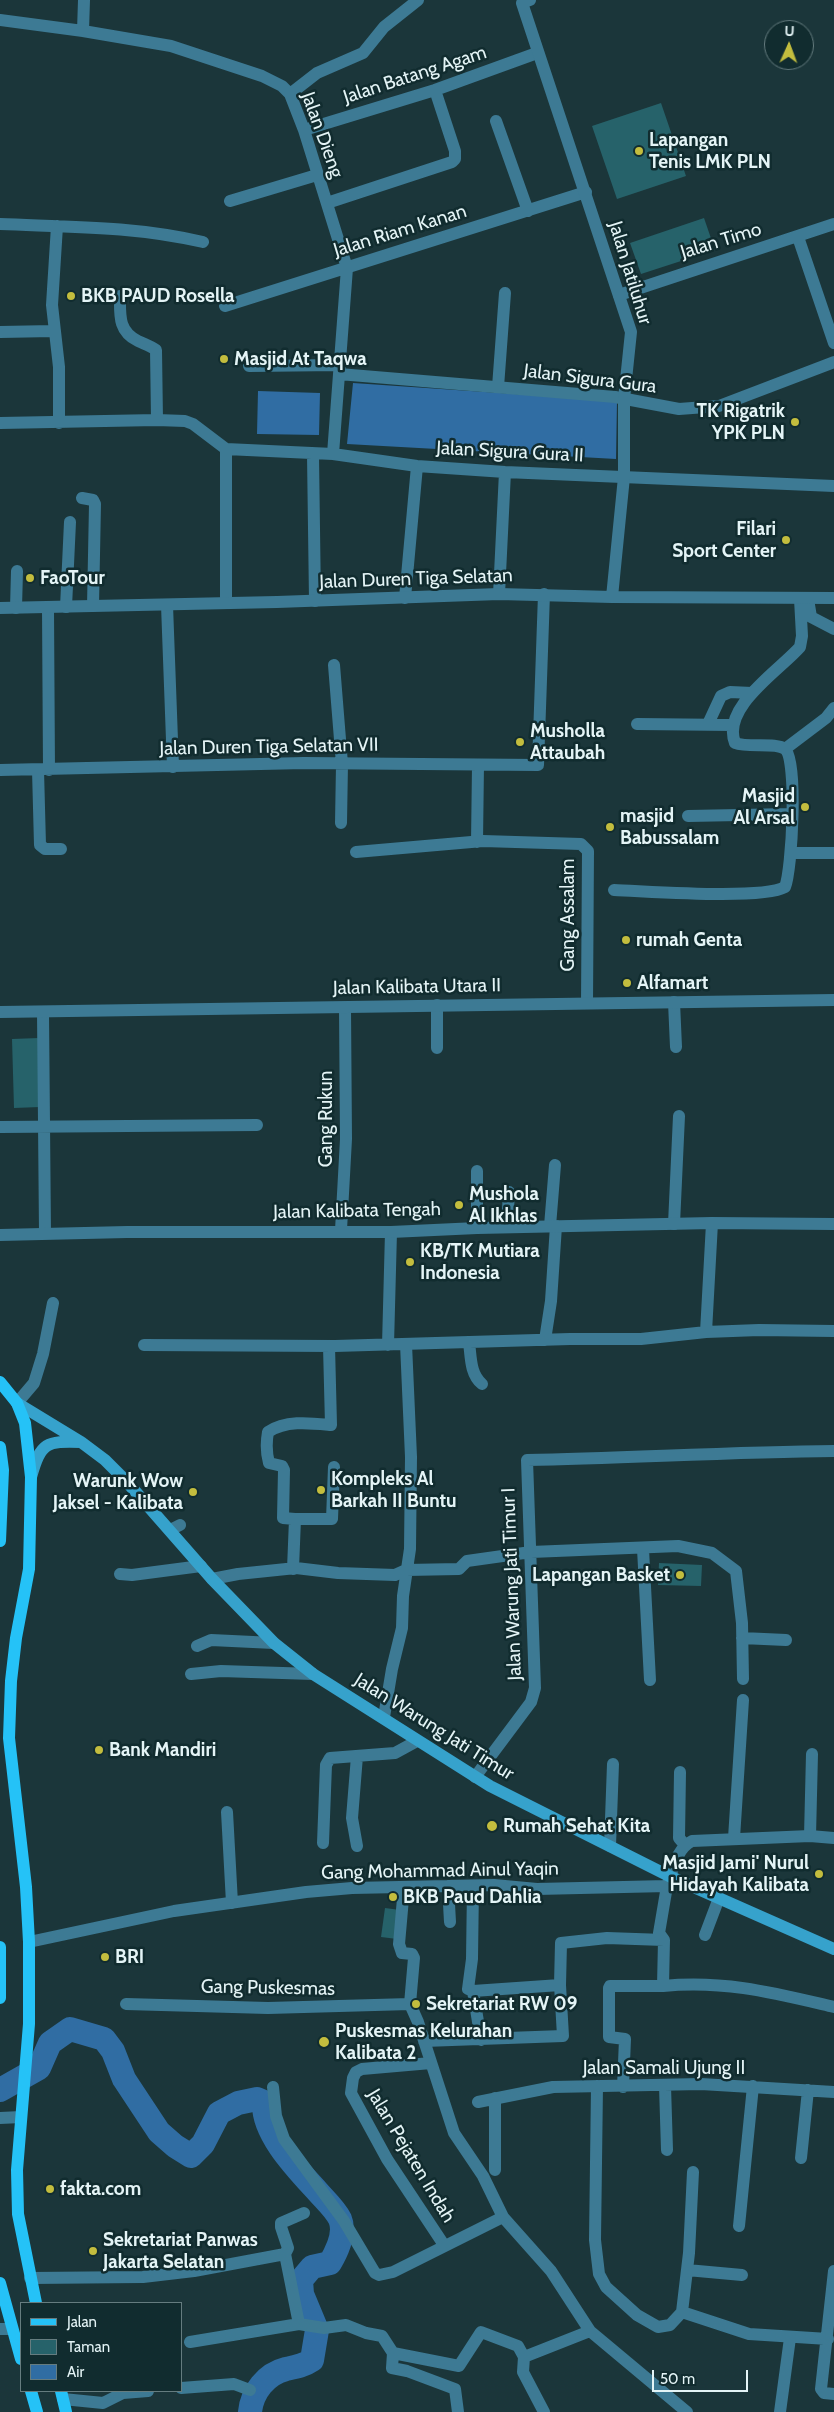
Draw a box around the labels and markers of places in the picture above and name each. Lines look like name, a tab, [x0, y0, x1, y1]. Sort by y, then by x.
place label: Lapangan Tenis LMK PLN	[649, 129, 771, 173]
marker: Lapangan Tenis LMK PLN	[633, 145, 645, 157]
place label: BKB PAUD Rosella	[81, 285, 234, 307]
marker: BKB PAUD Rosella	[65, 290, 77, 302]
place label: Masjid At Taqwa	[234, 348, 367, 370]
marker: Masjid At Taqwa	[218, 353, 230, 365]
place label: TK Rigatrik YPK PLN	[697, 400, 785, 444]
marker: TK Rigatrik YPK PLN	[789, 416, 801, 428]
place label: Filari Sport Center	[672, 518, 776, 562]
marker: Filari Sport Center	[780, 534, 792, 546]
place label: FaoTour	[40, 567, 105, 589]
marker: FaoTour	[24, 572, 36, 584]
place label: Musholla Attaubah	[530, 720, 605, 764]
marker: Musholla Attaubah	[514, 736, 526, 748]
place label: Masjid Al Arsal	[733, 785, 795, 829]
marker: Masjid Al Arsal	[799, 801, 811, 813]
place label: masjid Babussalam	[620, 805, 719, 849]
marker: masjid Babussalam	[604, 821, 616, 833]
place label: rumah Genta	[636, 929, 742, 951]
marker: rumah Genta	[620, 934, 632, 946]
place label: Alfamart	[637, 972, 708, 994]
marker: Alfamart	[621, 977, 633, 989]
place label: Mushola Al Ikhlas	[469, 1183, 539, 1227]
marker: Mushola Al Ikhlas	[453, 1199, 465, 1211]
place label: KB/TK Mutiara Indonesia	[420, 1240, 540, 1284]
marker: KB/TK Mutiara Indonesia	[404, 1256, 416, 1268]
place label: Kompleks Al Barkah II Buntu	[331, 1468, 457, 1512]
place label: Warunk Wow Jaksel - Kalibata	[53, 1470, 183, 1514]
marker: Kompleks Al Barkah II Buntu	[315, 1484, 327, 1496]
marker: Warunk Wow Jaksel - Kalibata	[187, 1486, 199, 1498]
place label: Lapangan Basket	[532, 1564, 670, 1586]
marker: Lapangan Basket	[674, 1569, 686, 1581]
place label: Bank Mandiri	[109, 1739, 216, 1761]
marker: Bank Mandiri	[93, 1744, 105, 1756]
place label: Rumah Sehat Kita	[503, 1815, 650, 1837]
marker: Rumah Sehat Kita	[485, 1819, 499, 1833]
place label: Masjid Jami' Nurul Hidayah Kalibata	[662, 1852, 809, 1896]
marker: Masjid Jami' Nurul Hidayah Kalibata	[813, 1868, 825, 1880]
place label: BKB Paud Dahlia	[403, 1886, 542, 1908]
marker: BKB Paud Dahlia	[387, 1891, 399, 1903]
place label: BRI	[115, 1946, 144, 1968]
marker: BRI	[99, 1951, 111, 1963]
place label: Sekretariat RW 09	[426, 1993, 577, 2015]
marker: Sekretariat RW 09	[410, 1998, 422, 2010]
place label: Puskesmas Kelurahan Kalibata 2	[335, 2020, 512, 2064]
marker: Puskesmas Kelurahan Kalibata 2	[317, 2035, 331, 2049]
place label: fakta.com	[60, 2178, 141, 2200]
marker: fakta.com	[44, 2183, 56, 2195]
place label: Sekretariat Panwas Jakarta Selatan	[103, 2229, 258, 2273]
marker: Sekretariat Panwas Jakarta Selatan	[87, 2245, 99, 2257]

